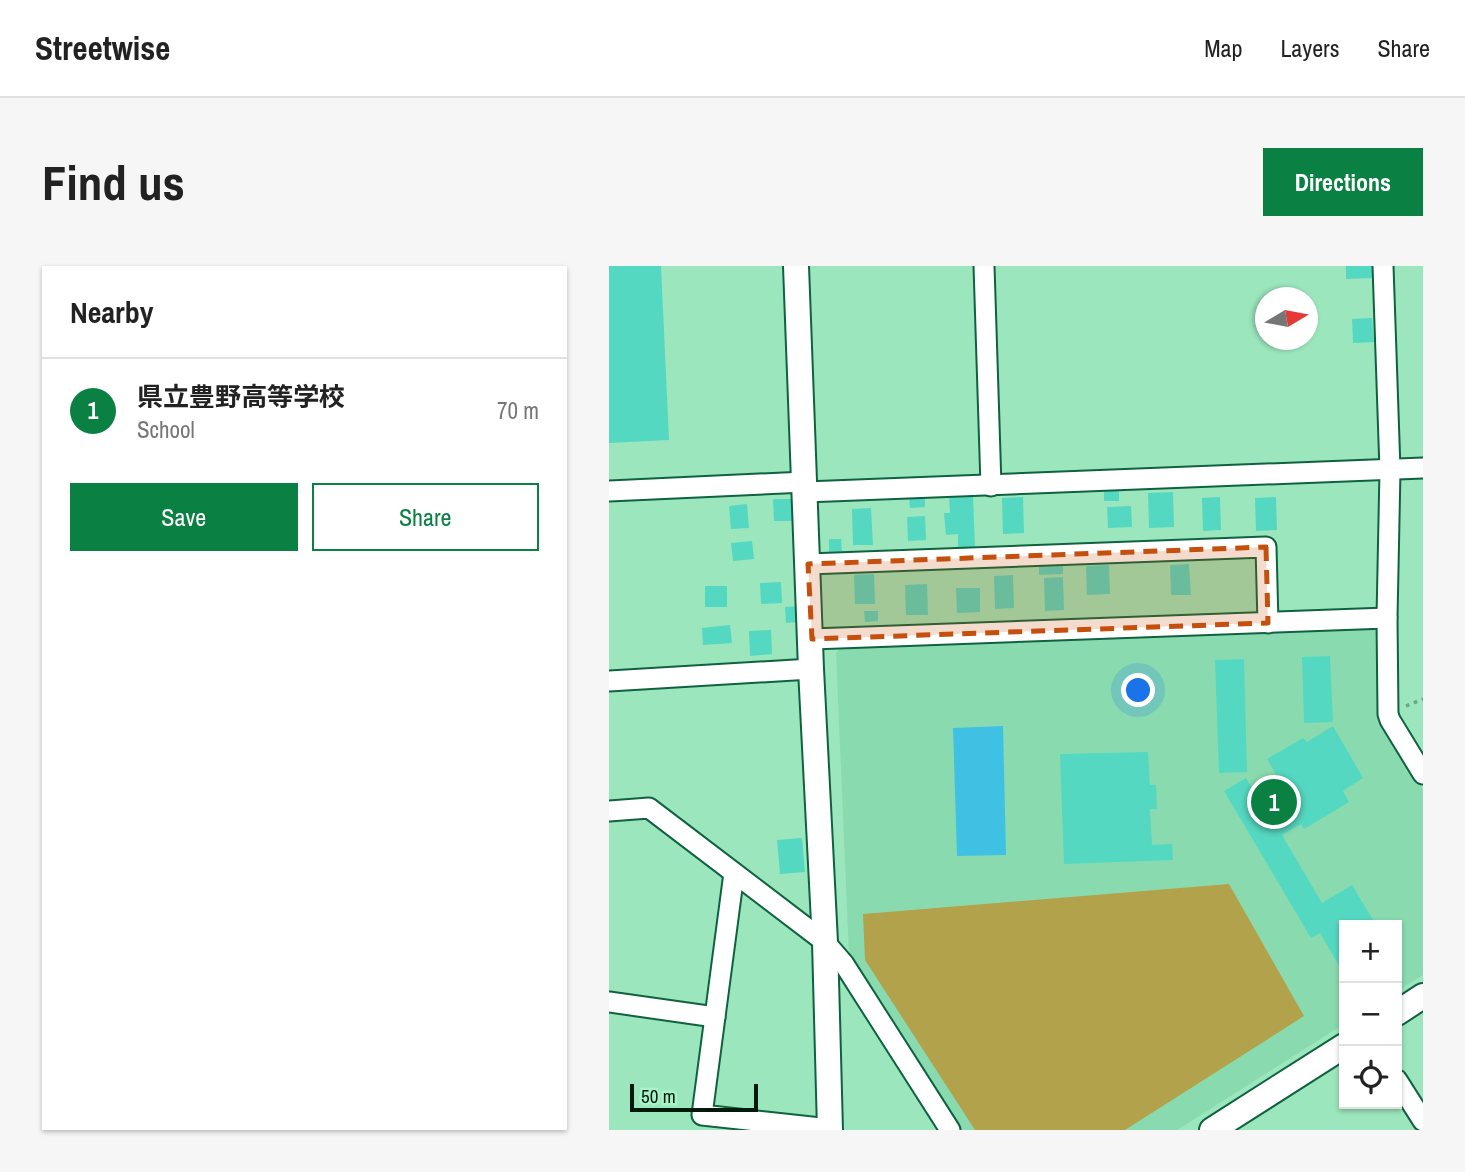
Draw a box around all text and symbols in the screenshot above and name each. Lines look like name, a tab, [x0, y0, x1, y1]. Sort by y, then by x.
text: Streetwise	[35, 26, 170, 70]
text: Map	[1204, 32, 1242, 64]
text: Layers	[1280, 32, 1339, 64]
text: Share	[1377, 32, 1430, 64]
button: Directions	[1263, 148, 1423, 216]
text: Find us	[42, 149, 185, 215]
north arrow	[1255, 287, 1318, 350]
text: Nearby	[70, 292, 153, 332]
text: 県立豊野高等学校	[137, 379, 345, 414]
text: 1	[88, 395, 98, 426]
text: 70 m	[497, 395, 539, 426]
text: School	[137, 414, 195, 445]
button: Save	[70, 483, 298, 551]
button: Share	[312, 483, 539, 551]
your location	[1121, 673, 1155, 707]
pin: 1	[1251, 776, 1297, 828]
map controls	[1339, 920, 1402, 1109]
button: +	[1339, 920, 1402, 983]
button: −	[1339, 983, 1402, 1046]
button: locate	[1339, 1046, 1402, 1109]
scale bar	[630, 1081, 758, 1113]
text: 50 m	[641, 1083, 676, 1109]

